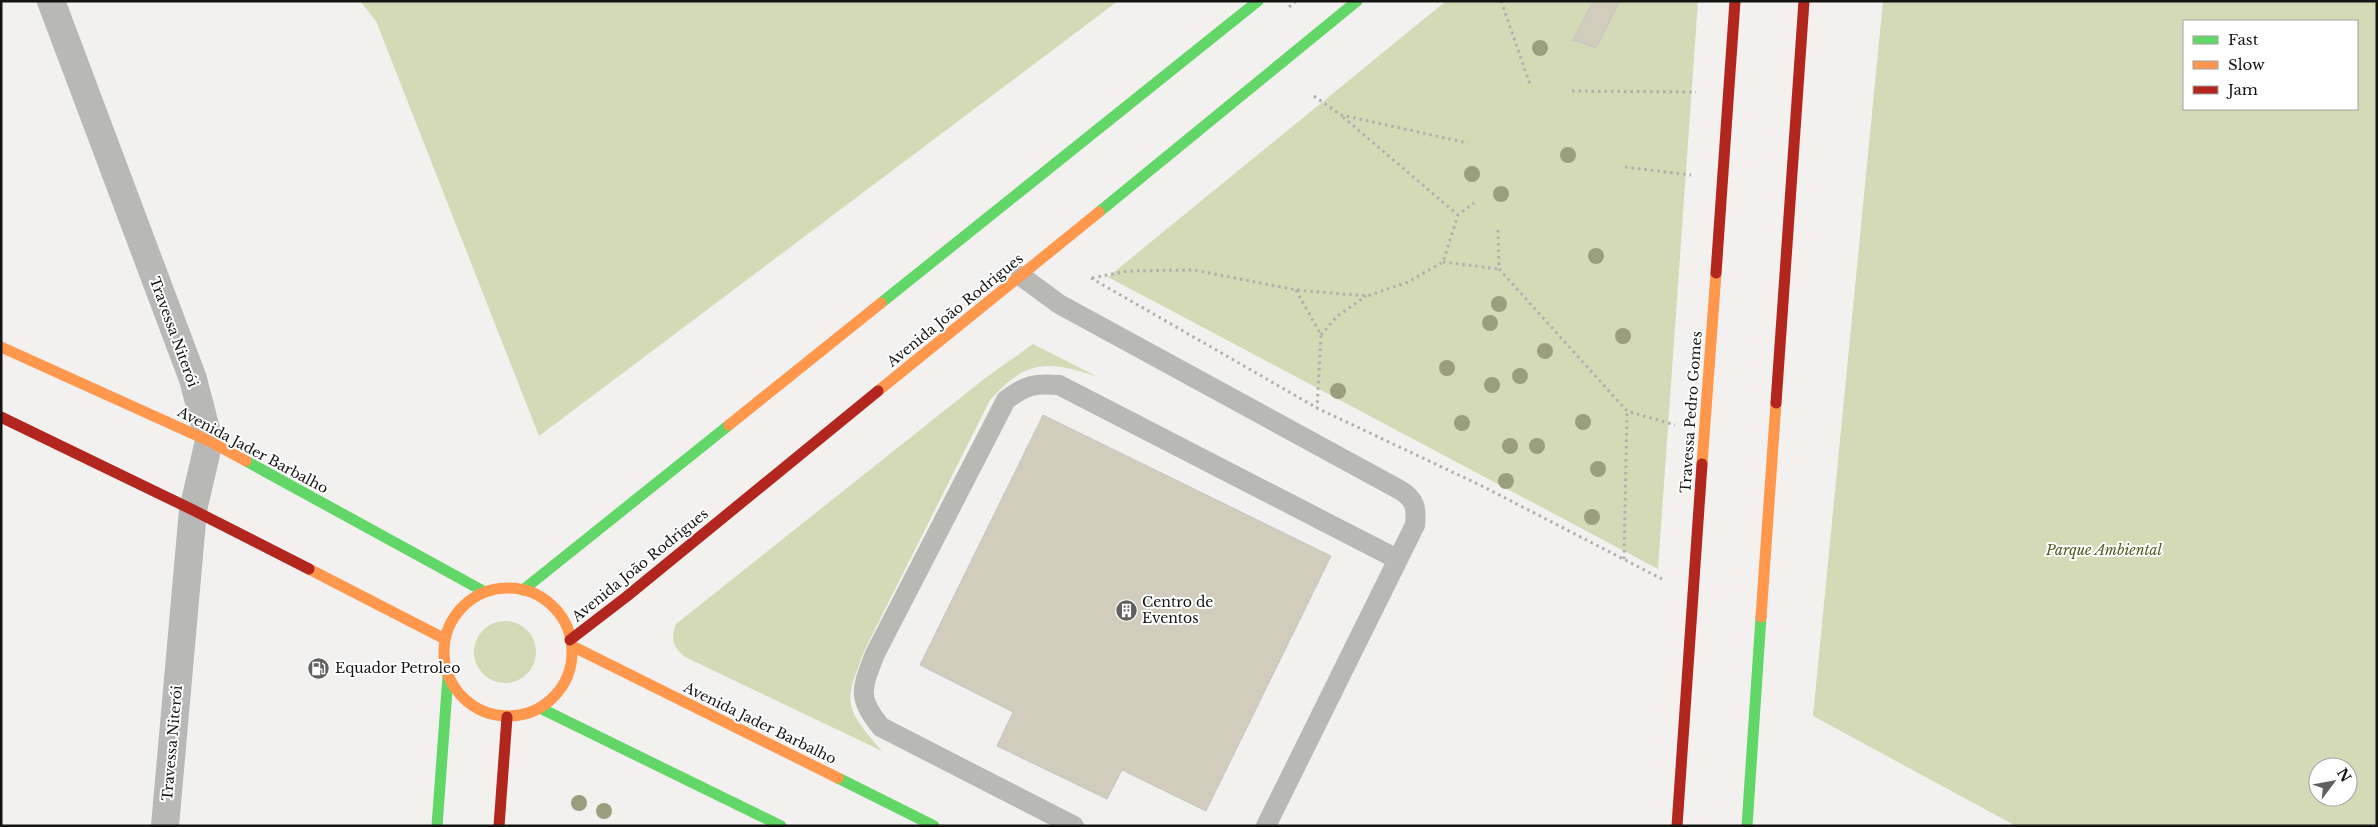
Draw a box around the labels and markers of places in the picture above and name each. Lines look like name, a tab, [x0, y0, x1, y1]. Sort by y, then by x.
place label: Centro de Eventos	[1142, 593, 1213, 627]
building icon: Centro de Eventos	[1114, 598, 1138, 622]
fuel station icon: Equador Petroleo	[307, 656, 331, 680]
place label: Equador Petroleo	[335, 659, 460, 677]

